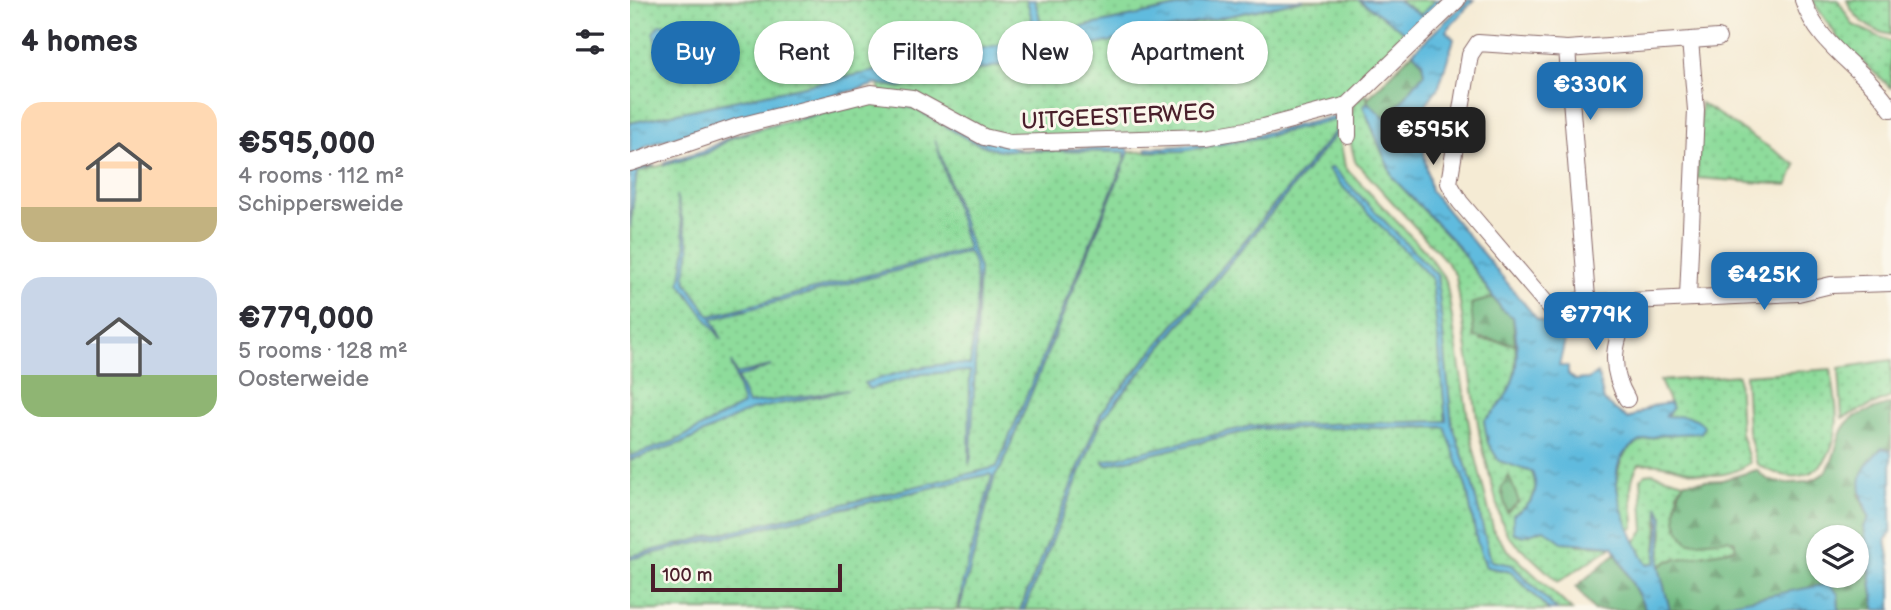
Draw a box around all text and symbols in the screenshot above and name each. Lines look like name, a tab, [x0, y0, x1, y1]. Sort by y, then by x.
chip: Buy	[651, 21, 740, 84]
chip: Rent	[754, 21, 854, 84]
chip: Filters	[868, 21, 983, 84]
chip: New	[997, 21, 1093, 84]
chip: Apartment	[1107, 21, 1268, 84]
icon: filters	[571, 23, 609, 61]
text: 4 homes	[21, 24, 138, 60]
pin: €330K	[1541, 62, 1639, 122]
text: €330K	[1553, 71, 1627, 99]
street label: UITGEESTERWEG	[1020, 98, 1216, 136]
pin: €595K	[1384, 108, 1482, 167]
text: €595K	[1396, 116, 1470, 144]
text: €595,000	[238, 126, 376, 162]
icon: home	[77, 130, 161, 214]
text: 4 rooms · 112 m²	[238, 162, 404, 190]
text: Schippersweide	[238, 190, 403, 218]
pin: €425K	[1715, 252, 1813, 312]
text: €425K	[1727, 261, 1801, 289]
pin: €779K	[1547, 292, 1645, 352]
text: €779,000	[238, 301, 374, 337]
text: €779K	[1560, 301, 1632, 329]
icon: home	[77, 305, 161, 389]
text: 5 rooms · 128 m²	[238, 337, 408, 365]
text: Oosterweide	[238, 365, 369, 393]
map controls	[1806, 525, 1869, 588]
button: layers	[1806, 525, 1869, 588]
scale bar	[651, 561, 842, 593]
text: 100 m	[662, 564, 713, 587]

